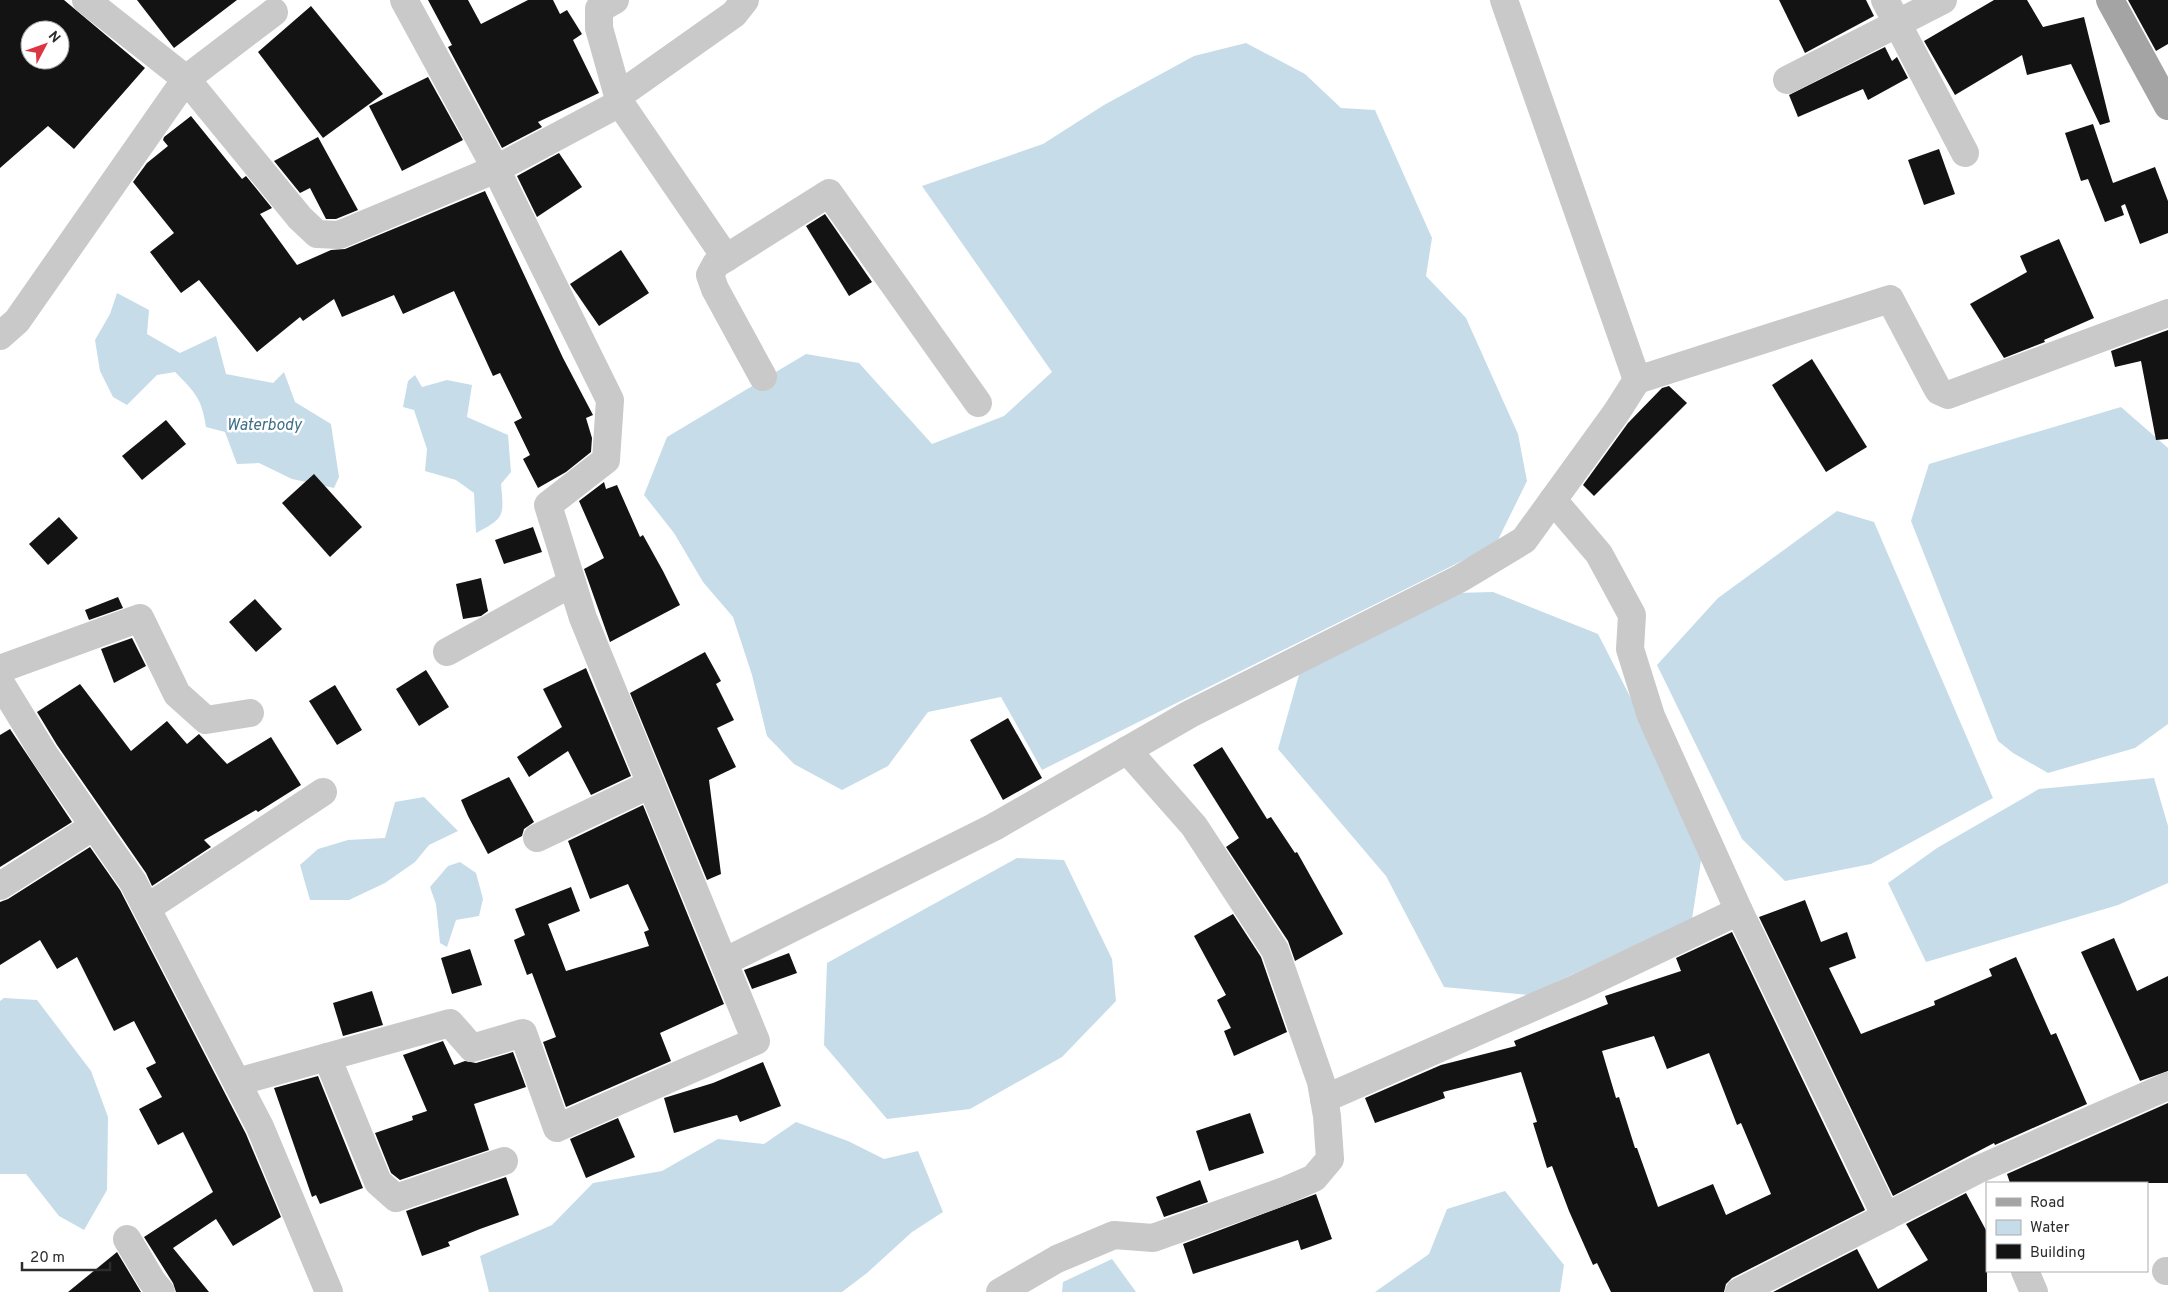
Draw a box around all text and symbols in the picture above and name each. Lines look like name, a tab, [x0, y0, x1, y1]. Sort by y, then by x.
north arrow	[20, 20, 70, 70]
text: N	[44, 28, 63, 47]
water label: Waterbody	[227, 416, 303, 436]
legend	[1986, 1182, 2148, 1272]
text: Road	[2030, 1194, 2065, 1213]
text: Water	[2030, 1219, 2070, 1238]
scale bar	[22, 1240, 110, 1272]
text: Building	[2030, 1244, 2085, 1263]
text: 20 m	[30, 1249, 65, 1268]

